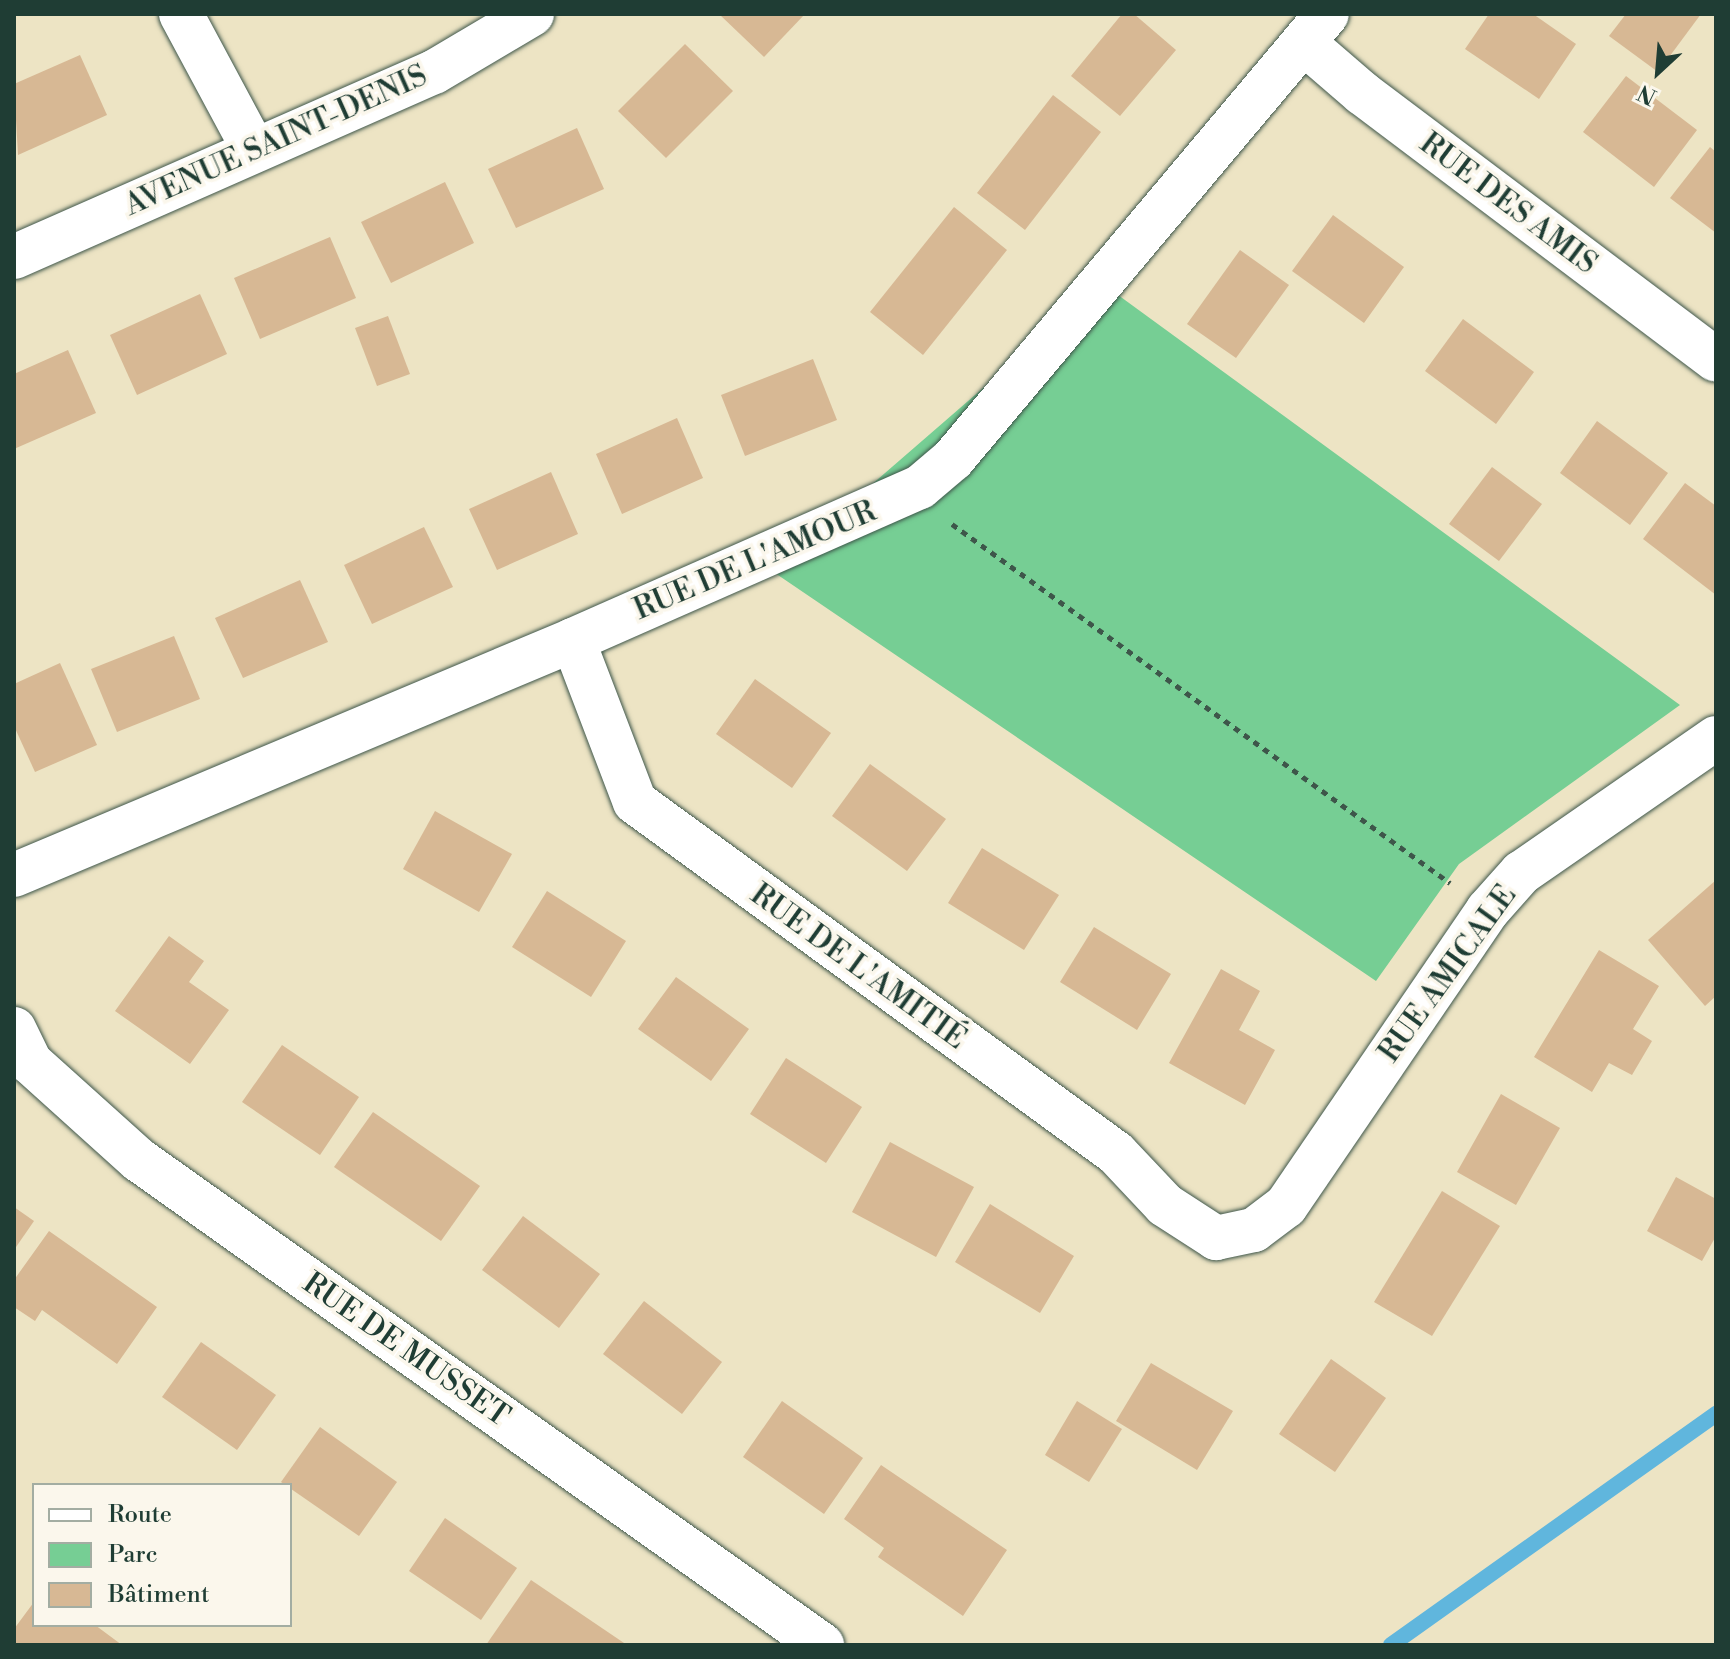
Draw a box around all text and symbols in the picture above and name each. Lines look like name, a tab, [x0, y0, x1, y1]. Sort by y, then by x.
north arrow	[1618, 32, 1698, 112]
street label: AVENUE SAINT-DENIS	[119, 58, 433, 224]
text: N	[1634, 78, 1661, 110]
street label: RUE DES AMIS	[1412, 126, 1604, 282]
street label: RUE DE L'AMOUR	[629, 494, 881, 628]
street label: RUE DE L'AMITIÉ	[743, 877, 973, 1057]
street label: RUE AMICALE	[1372, 878, 1524, 1070]
street label: RUE DE MUSSET	[296, 1265, 516, 1435]
legend	[32, 1483, 292, 1627]
text: Route	[108, 1500, 172, 1530]
text: Parc	[108, 1540, 158, 1570]
text: Bâtiment	[108, 1580, 209, 1610]

